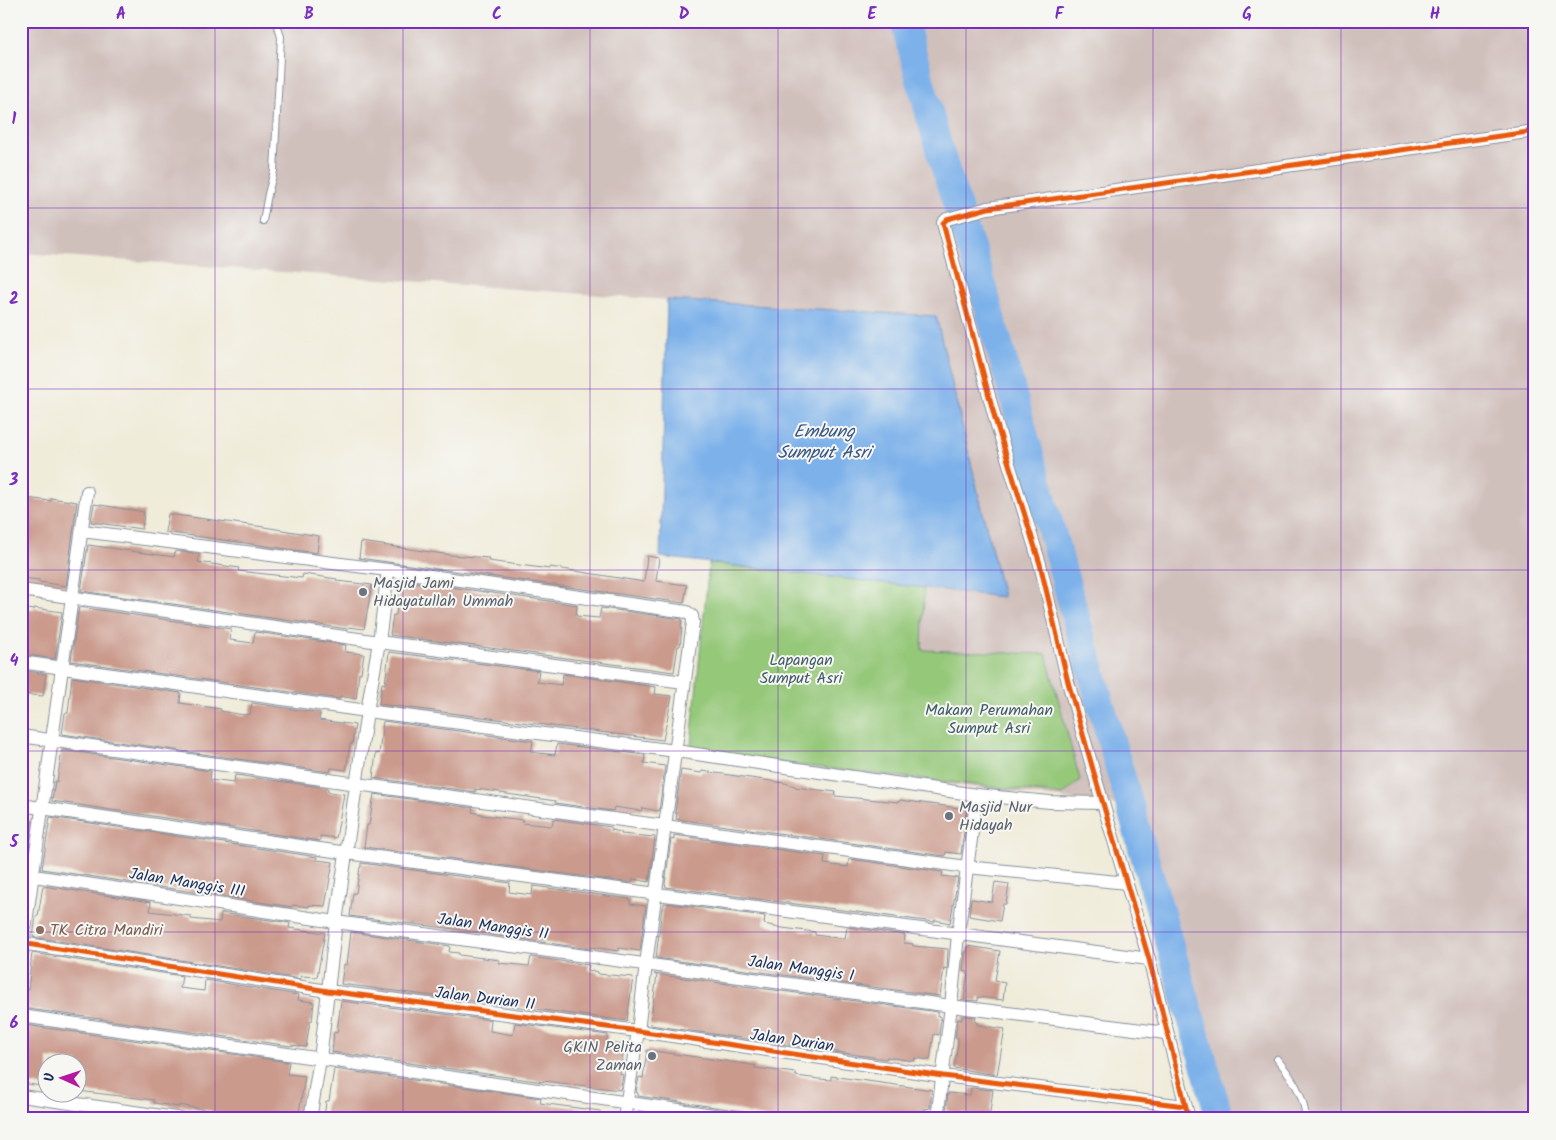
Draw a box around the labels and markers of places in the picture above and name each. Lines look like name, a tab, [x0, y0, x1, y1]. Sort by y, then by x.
place label: Masjid Jami Hidayatullah Ummah	[373, 571, 513, 614]
marker: Masjid Jami Hidayatullah Ummah	[357, 586, 369, 598]
place label: Masjid Nur Hidayah	[959, 795, 1034, 838]
marker: Masjid Nur Hidayah	[943, 810, 955, 822]
place label: TK Citra Mandiri	[50, 918, 164, 943]
marker: TK Citra Mandiri	[34, 924, 46, 936]
place label: GKIN Pelita Zaman	[563, 1035, 642, 1078]
marker: GKIN Pelita Zaman	[646, 1050, 658, 1062]

